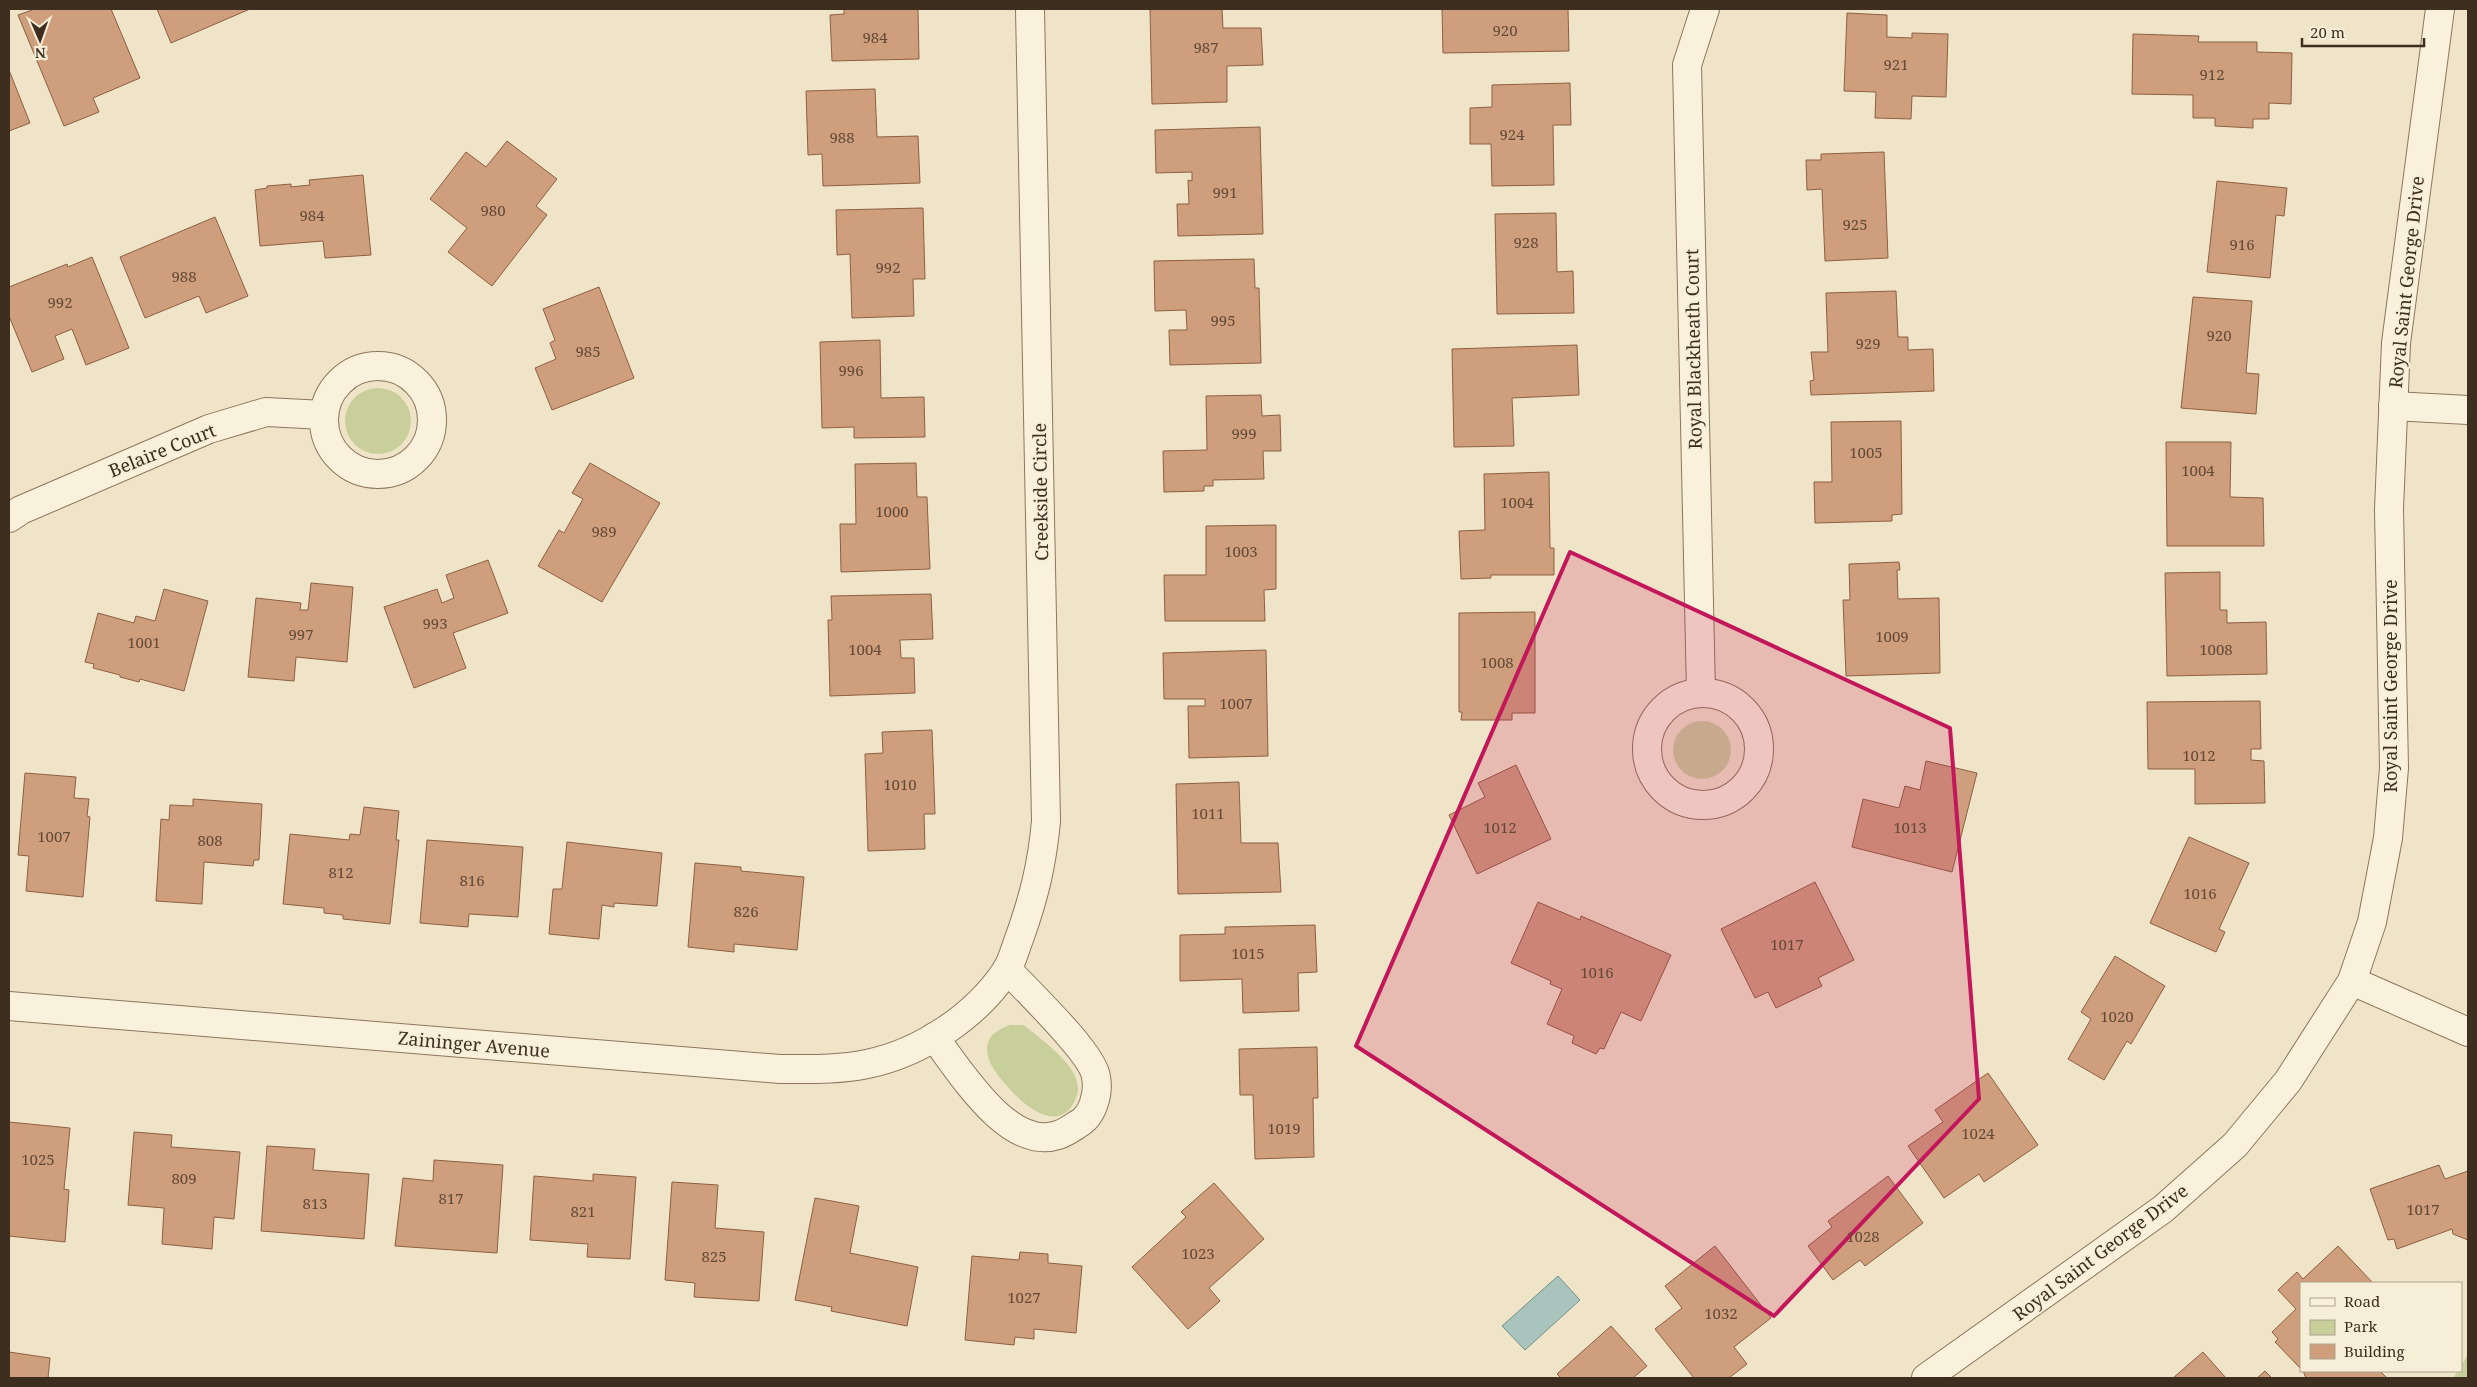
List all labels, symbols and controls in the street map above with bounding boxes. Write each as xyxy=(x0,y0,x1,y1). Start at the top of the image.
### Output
north arrow xyxy=(15,15,65,65)
scale bar xyxy=(2302,15,2424,47)
house number: 920 xyxy=(1492,20,1518,40)
text: 20 m xyxy=(2310,22,2345,42)
house number: 984 xyxy=(862,27,888,47)
house number: 987 xyxy=(1193,37,1219,57)
text: N xyxy=(35,44,46,63)
house number: 921 xyxy=(1883,54,1909,74)
house number: 912 xyxy=(2199,64,2225,84)
house number: 924 xyxy=(1499,124,1525,144)
house number: 988 xyxy=(829,127,855,147)
street label: Royal Saint George Drive xyxy=(2383,175,2429,389)
house number: 991 xyxy=(1212,182,1238,202)
house number: 980 xyxy=(480,200,506,220)
house number: 984 xyxy=(299,205,325,225)
house number: 925 xyxy=(1842,214,1868,234)
house number: 928 xyxy=(1513,232,1539,252)
house number: 916 xyxy=(2229,234,2255,254)
street label: Royal Blackheath Court xyxy=(1679,249,1707,449)
house number: 992 xyxy=(875,257,901,277)
house number: 988 xyxy=(171,266,197,286)
house number: 992 xyxy=(47,292,73,312)
house number: 995 xyxy=(1210,310,1236,330)
house number: 920 xyxy=(2206,325,2232,345)
house number: 929 xyxy=(1855,333,1881,353)
house number: 985 xyxy=(575,341,601,361)
house number: 996 xyxy=(838,360,864,380)
street label: Belaire Court xyxy=(105,418,219,482)
street label: Creekside Circle xyxy=(1027,423,1053,561)
house number: 999 xyxy=(1231,423,1257,443)
house number: 1005 xyxy=(1849,442,1883,462)
house number: 1004 xyxy=(2181,460,2215,480)
house number: 1004 xyxy=(1500,492,1534,512)
house number: 1000 xyxy=(875,501,909,521)
house number: 989 xyxy=(591,521,617,541)
house number: 1003 xyxy=(1224,541,1258,561)
street label: Royal Saint George Drive xyxy=(2378,579,2402,793)
house number: 993 xyxy=(422,613,448,633)
house number: 997 xyxy=(288,624,314,644)
house number: 1009 xyxy=(1875,626,1909,646)
house number: 1001 xyxy=(127,632,161,652)
house number: 1004 xyxy=(848,639,882,659)
house number: 1008 xyxy=(2199,639,2233,659)
house number: 1008 xyxy=(1480,652,1514,672)
house number: 1007 xyxy=(1219,693,1253,713)
house number: 1012 xyxy=(2182,745,2216,765)
house number: 1010 xyxy=(883,774,917,794)
house number: 1011 xyxy=(1191,803,1225,823)
house number: 1012 xyxy=(1483,817,1517,837)
house number: 1013 xyxy=(1893,817,1927,837)
house number: 1007 xyxy=(37,826,71,846)
house number: 808 xyxy=(197,830,223,850)
house number: 812 xyxy=(328,862,354,882)
house number: 816 xyxy=(459,870,485,890)
house number: 1016 xyxy=(2183,883,2217,903)
house number: 826 xyxy=(733,901,759,921)
house number: 1017 xyxy=(1770,934,1804,954)
house number: 1015 xyxy=(1231,943,1265,963)
house number: 1016 xyxy=(1580,962,1614,982)
house number: 1020 xyxy=(2100,1006,2134,1026)
street label: Zaininger Avenue xyxy=(397,1025,551,1063)
house number: 1019 xyxy=(1267,1118,1301,1138)
house number: 1024 xyxy=(1961,1123,1995,1143)
house number: 1025 xyxy=(21,1149,55,1169)
house number: 809 xyxy=(171,1168,197,1188)
street label: Royal Saint George Drive xyxy=(2008,1178,2192,1326)
house number: 817 xyxy=(438,1188,464,1208)
house number: 813 xyxy=(302,1193,328,1213)
house number: 1017 xyxy=(2406,1199,2440,1219)
house number: 821 xyxy=(570,1201,596,1221)
house number: 1028 xyxy=(1846,1226,1880,1246)
house number: 1023 xyxy=(1181,1243,1215,1263)
house number: 825 xyxy=(701,1246,727,1266)
legend xyxy=(2300,1282,2462,1372)
house number: 1027 xyxy=(1007,1287,1041,1307)
text: Road xyxy=(2344,1291,2380,1311)
house number: 1032 xyxy=(1704,1303,1738,1323)
text: Park xyxy=(2344,1316,2378,1336)
text: Building xyxy=(2344,1341,2405,1361)

